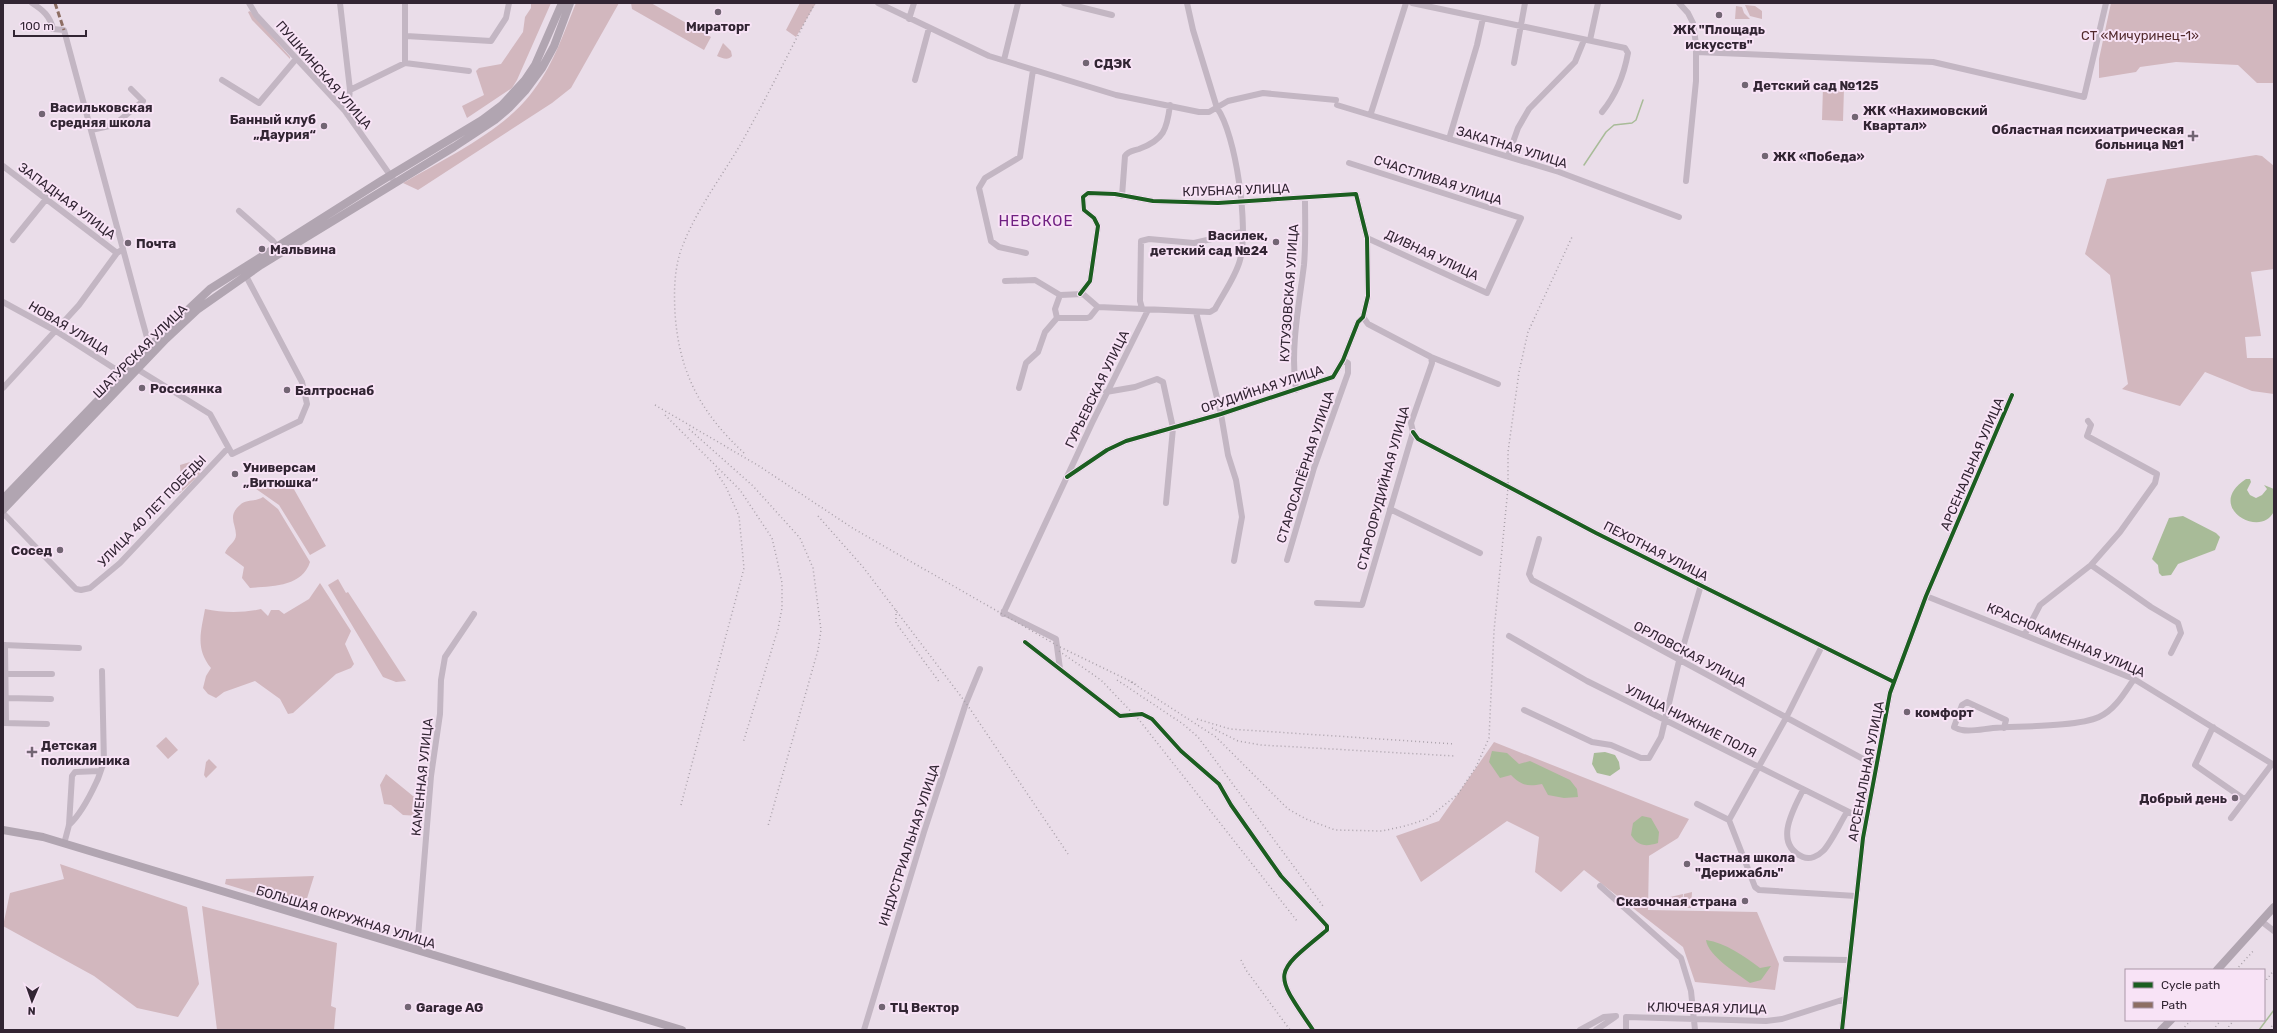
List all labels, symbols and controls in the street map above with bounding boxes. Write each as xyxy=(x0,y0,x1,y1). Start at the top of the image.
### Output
marker: Мираторг xyxy=(713,7,723,17)
marker: ЖК "Площадь искусств" xyxy=(1714,10,1724,20)
scale bar xyxy=(14,12,86,38)
street label: ПУШКИНСКАЯ УЛИЦА xyxy=(273,18,375,132)
text: 100 m xyxy=(20,19,54,33)
place label: Мираторг xyxy=(686,19,750,34)
place label: ЖК "Площадь искусств" xyxy=(1673,22,1765,52)
park label: СТ «Мичуринец-1» xyxy=(2081,28,2199,43)
place label: СДЭК xyxy=(1094,56,1131,71)
marker: СДЭК xyxy=(1081,58,1091,68)
place label: Детский сад №125 xyxy=(1753,78,1879,93)
marker: Детский сад №125 xyxy=(1740,80,1750,90)
place label: Васильковская средняя школа xyxy=(50,100,153,130)
place label: ЖК «Нахимовский Квартал» xyxy=(1863,103,1988,133)
marker: Васильковская средняя школа xyxy=(37,109,47,119)
place label: Банный клуб „Даурия“ xyxy=(230,112,316,142)
marker: ЖК «Нахимовский Квартал» xyxy=(1850,112,1860,122)
marker: Банный клуб „Даурия“ xyxy=(319,121,329,131)
place label: Областная психиатрическая больница №1 xyxy=(1992,122,2184,152)
street label: ЗАКАТНАЯ УЛИЦА xyxy=(1455,123,1570,171)
marker: Областная психиатрическая больница №1 xyxy=(2187,130,2199,142)
place label: ЖК «Победа» xyxy=(1773,149,1864,164)
marker: ЖК «Победа» xyxy=(1760,151,1770,161)
street label: СЧАСТЛИВАЯ УЛИЦА xyxy=(1372,152,1504,208)
street label: ЗАПАДНАЯ УЛИЦА xyxy=(15,159,119,243)
street label: КЛУБНАЯ УЛИЦА xyxy=(1182,181,1290,199)
district label: НЕВСКОЕ xyxy=(998,212,1074,230)
street label: КУТУЗОВСКАЯ УЛИЦА xyxy=(1277,223,1301,363)
street label: ДИВНАЯ УЛИЦА xyxy=(1383,227,1481,283)
place label: Василек, детский сад №24 xyxy=(1150,228,1268,258)
place label: Почта xyxy=(136,236,176,251)
marker: Василек, детский сад №24 xyxy=(1271,237,1281,247)
marker: Почта xyxy=(123,238,133,248)
place label: Мальвина xyxy=(270,242,336,257)
marker: Мальвина xyxy=(257,244,267,254)
street label: НОВАЯ УЛИЦА xyxy=(26,298,112,358)
street label: ШАТУРСКАЯ УЛИЦА xyxy=(90,301,190,401)
street label: ГУРЬЕВСКАЯ УЛИЦА xyxy=(1062,327,1132,450)
street label: ОРУДИЙНАЯ УЛИЦА xyxy=(1199,362,1325,416)
place label: Россиянка xyxy=(150,381,222,396)
marker: Россиянка xyxy=(137,383,147,393)
place label: Балтроснаб xyxy=(295,383,374,398)
marker: Балтроснаб xyxy=(282,385,292,395)
street label: СТАРОСАПЁРНАЯ УЛИЦА xyxy=(1272,389,1337,545)
street label: АРСЕНАЛЬНАЯ УЛИЦА xyxy=(1937,395,2007,533)
street label: СТАРООРУДИЙНАЯ УЛИЦА xyxy=(1354,404,1412,572)
street label: УЛИЦА 40 ЛЕТ ПОБЕДЫ xyxy=(95,452,209,570)
place label: Универсам „Витюшка“ xyxy=(243,460,318,490)
marker: Универсам „Витюшка“ xyxy=(230,469,240,479)
street label: ПЕХОТНАЯ УЛИЦА xyxy=(1601,518,1711,584)
place label: Сосед xyxy=(11,543,52,558)
marker: Сосед xyxy=(55,545,65,555)
street label: КРАСНОКАМЕННАЯ УЛИЦА xyxy=(1985,600,2148,680)
street label: ОРЛОВСКАЯ УЛИЦА xyxy=(1631,618,1749,690)
street label: УЛИЦА НИЖНИЕ ПОЛЯ xyxy=(1623,681,1759,761)
street label: АРСЕНАЛЬНАЯ УЛИЦА xyxy=(1845,699,1887,842)
place label: комфорт xyxy=(1915,705,1974,720)
marker: комфорт xyxy=(1902,707,1912,717)
street label: КАМЕННАЯ УЛИЦА xyxy=(408,717,436,837)
place label: Детская поликлиника xyxy=(41,738,130,768)
marker: Детская поликлиника xyxy=(26,746,38,758)
street label: ИНДУСТРИАЛЬНАЯ УЛИЦА xyxy=(876,762,942,928)
place label: Добрый день xyxy=(2139,791,2227,806)
marker: Добрый день xyxy=(2230,793,2240,803)
place label: Частная школа "Дерижабль" xyxy=(1695,850,1795,880)
marker: Частная школа "Дерижабль" xyxy=(1682,859,1692,869)
street label: БОЛЬШАЯ ОКРУЖНАЯ УЛИЦА xyxy=(254,882,438,952)
place label: Сказочная страна xyxy=(1616,894,1737,909)
marker: Сказочная страна xyxy=(1740,896,1750,906)
legend xyxy=(2125,969,2265,1021)
text: Cycle path xyxy=(2161,978,2220,992)
north arrow xyxy=(12,981,52,1021)
text: Path xyxy=(2161,998,2187,1012)
street label: КЛЮЧЕВАЯ УЛИЦА xyxy=(1647,999,1767,1017)
place label: Garage AG xyxy=(416,1000,483,1015)
place label: ТЦ Вектор xyxy=(890,1000,959,1015)
marker: Garage AG xyxy=(403,1002,413,1012)
marker: ТЦ Вектор xyxy=(877,1002,887,1012)
text: N xyxy=(27,1004,36,1017)

